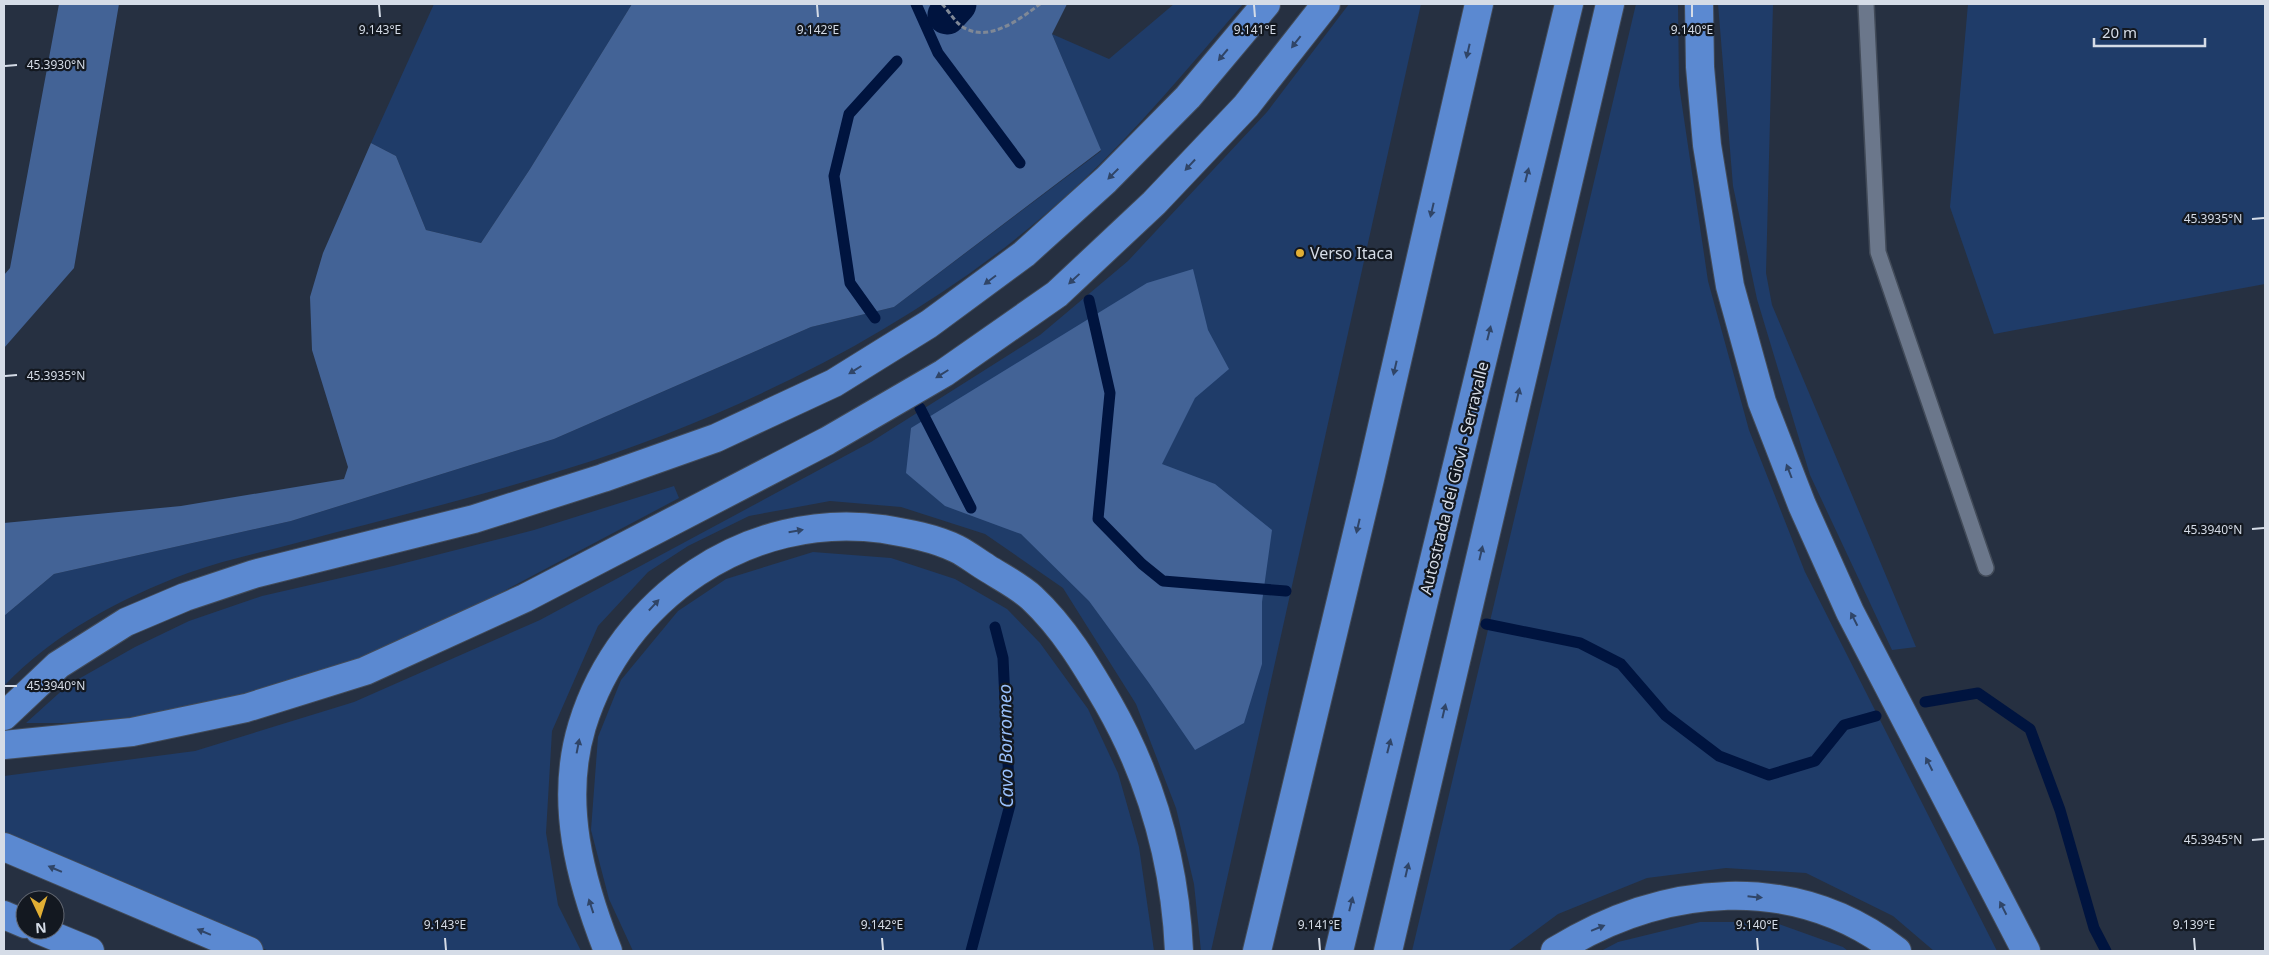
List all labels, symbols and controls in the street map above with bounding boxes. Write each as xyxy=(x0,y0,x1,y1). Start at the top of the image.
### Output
scale bar xyxy=(2094,15,2205,47)
text: 9.143°E xyxy=(359,21,401,38)
text: 9.142°E xyxy=(797,21,839,38)
text: 9.141°E xyxy=(1234,21,1276,38)
text: 9.140°E xyxy=(1671,21,1713,38)
text: 20 m xyxy=(2102,22,2137,42)
one-way arrow xyxy=(1290,35,1301,48)
one-way arrow xyxy=(1464,44,1472,59)
one-way arrow xyxy=(1218,48,1229,61)
text: 45.3930°N xyxy=(27,56,85,73)
one-way arrow xyxy=(1184,159,1196,171)
one-way arrow xyxy=(1107,167,1119,179)
one-way arrow xyxy=(1523,167,1531,182)
one-way arrow xyxy=(1428,202,1436,217)
text: 45.3935°N xyxy=(2184,210,2242,227)
place label: Verso Itaca xyxy=(1310,242,1393,264)
marker: Verso Itaca xyxy=(1294,247,1306,259)
one-way arrow xyxy=(1068,273,1080,285)
one-way arrow xyxy=(984,274,997,285)
one-way arrow xyxy=(1485,325,1493,340)
street label: Autostrada dei Giovi - Serravalle xyxy=(1414,359,1494,597)
one-way arrow xyxy=(1391,360,1399,375)
one-way arrow xyxy=(848,365,862,375)
text: 45.3935°N xyxy=(27,367,85,384)
one-way arrow xyxy=(936,369,949,378)
one-way arrow xyxy=(1514,387,1522,403)
one-way arrow xyxy=(1784,463,1792,478)
one-way arrow xyxy=(1354,519,1362,534)
text: 45.3940°N xyxy=(2184,521,2242,538)
one-way arrow xyxy=(788,527,804,535)
one-way arrow xyxy=(1477,546,1485,561)
one-way arrow xyxy=(648,600,660,612)
one-way arrow xyxy=(1850,612,1858,627)
text: 45.3940°N xyxy=(27,677,85,694)
water label: Cavo Borromeo xyxy=(992,684,1018,808)
one-way arrow xyxy=(1440,704,1448,719)
one-way arrow xyxy=(574,738,582,753)
one-way arrow xyxy=(1385,738,1393,753)
one-way arrow xyxy=(1925,756,1933,771)
text: 45.3945°N xyxy=(2184,831,2242,848)
one-way arrow xyxy=(1403,862,1411,877)
one-way arrow xyxy=(48,864,62,872)
north arrow xyxy=(15,890,65,940)
one-way arrow xyxy=(1748,893,1764,901)
one-way arrow xyxy=(1347,896,1355,911)
one-way arrow xyxy=(586,898,594,913)
one-way arrow xyxy=(1999,901,2007,915)
text: 9.143°E xyxy=(424,916,466,933)
text: 9.142°E xyxy=(861,916,903,933)
text: 9.141°E xyxy=(1298,916,1340,933)
text: 9.140°E xyxy=(1736,916,1778,933)
text: 9.139°E xyxy=(2173,916,2215,933)
text: N xyxy=(35,919,47,938)
one-way arrow xyxy=(1591,924,1606,932)
one-way arrow xyxy=(197,928,211,936)

